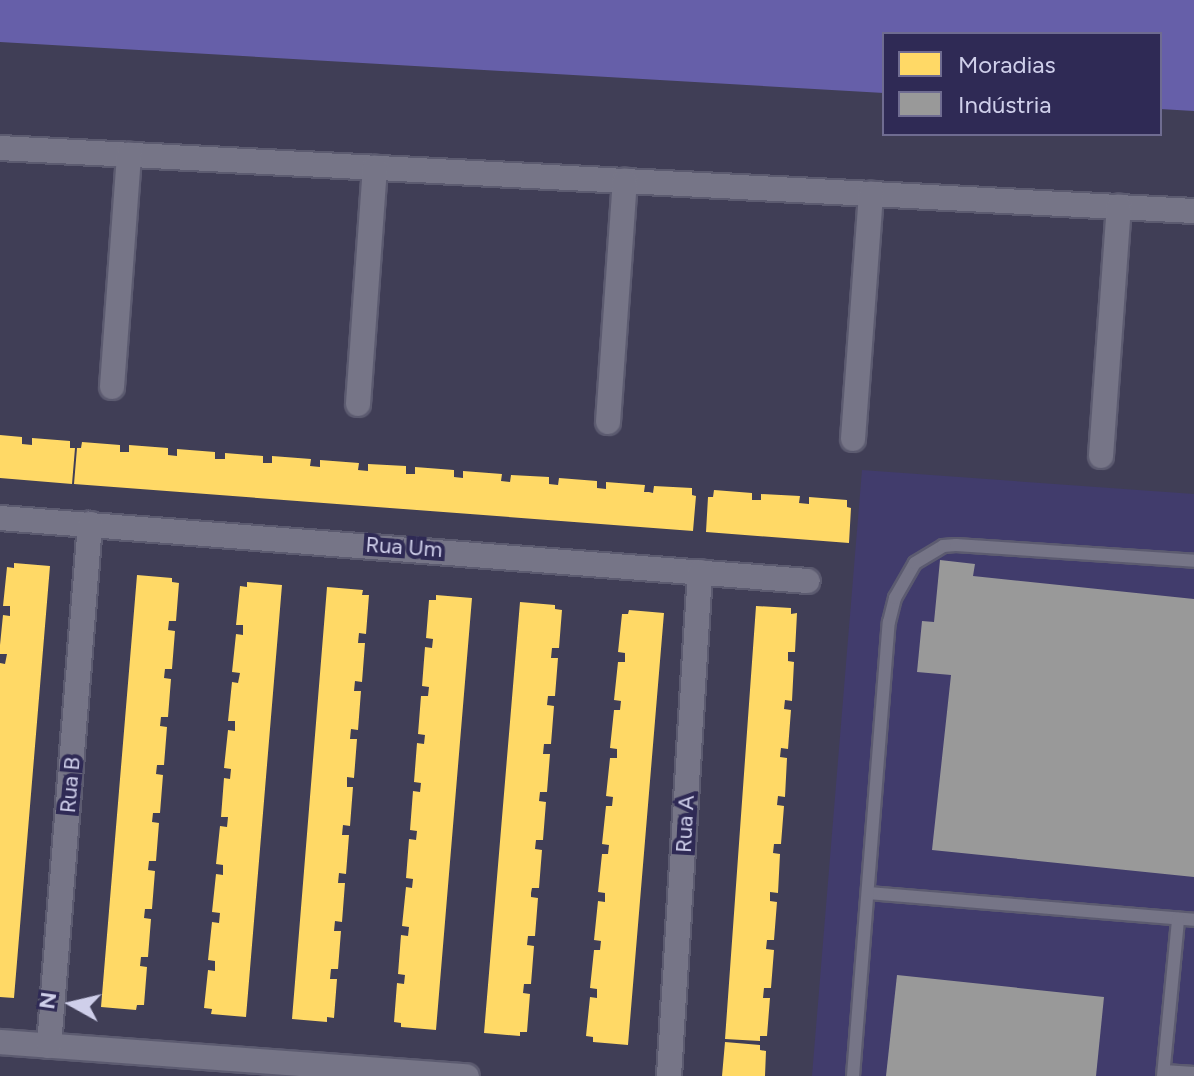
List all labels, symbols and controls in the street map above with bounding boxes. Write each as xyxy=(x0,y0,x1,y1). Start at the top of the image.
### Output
legend xyxy=(882,32,1162,136)
text: Moradias xyxy=(958,50,1056,79)
text: Indústria xyxy=(958,90,1052,119)
street label: Rua Um xyxy=(365,531,443,563)
street label: Rua B xyxy=(54,756,86,814)
street label: Rua A xyxy=(670,795,700,853)
north arrow xyxy=(32,964,112,1044)
text: N xyxy=(33,990,62,1011)

